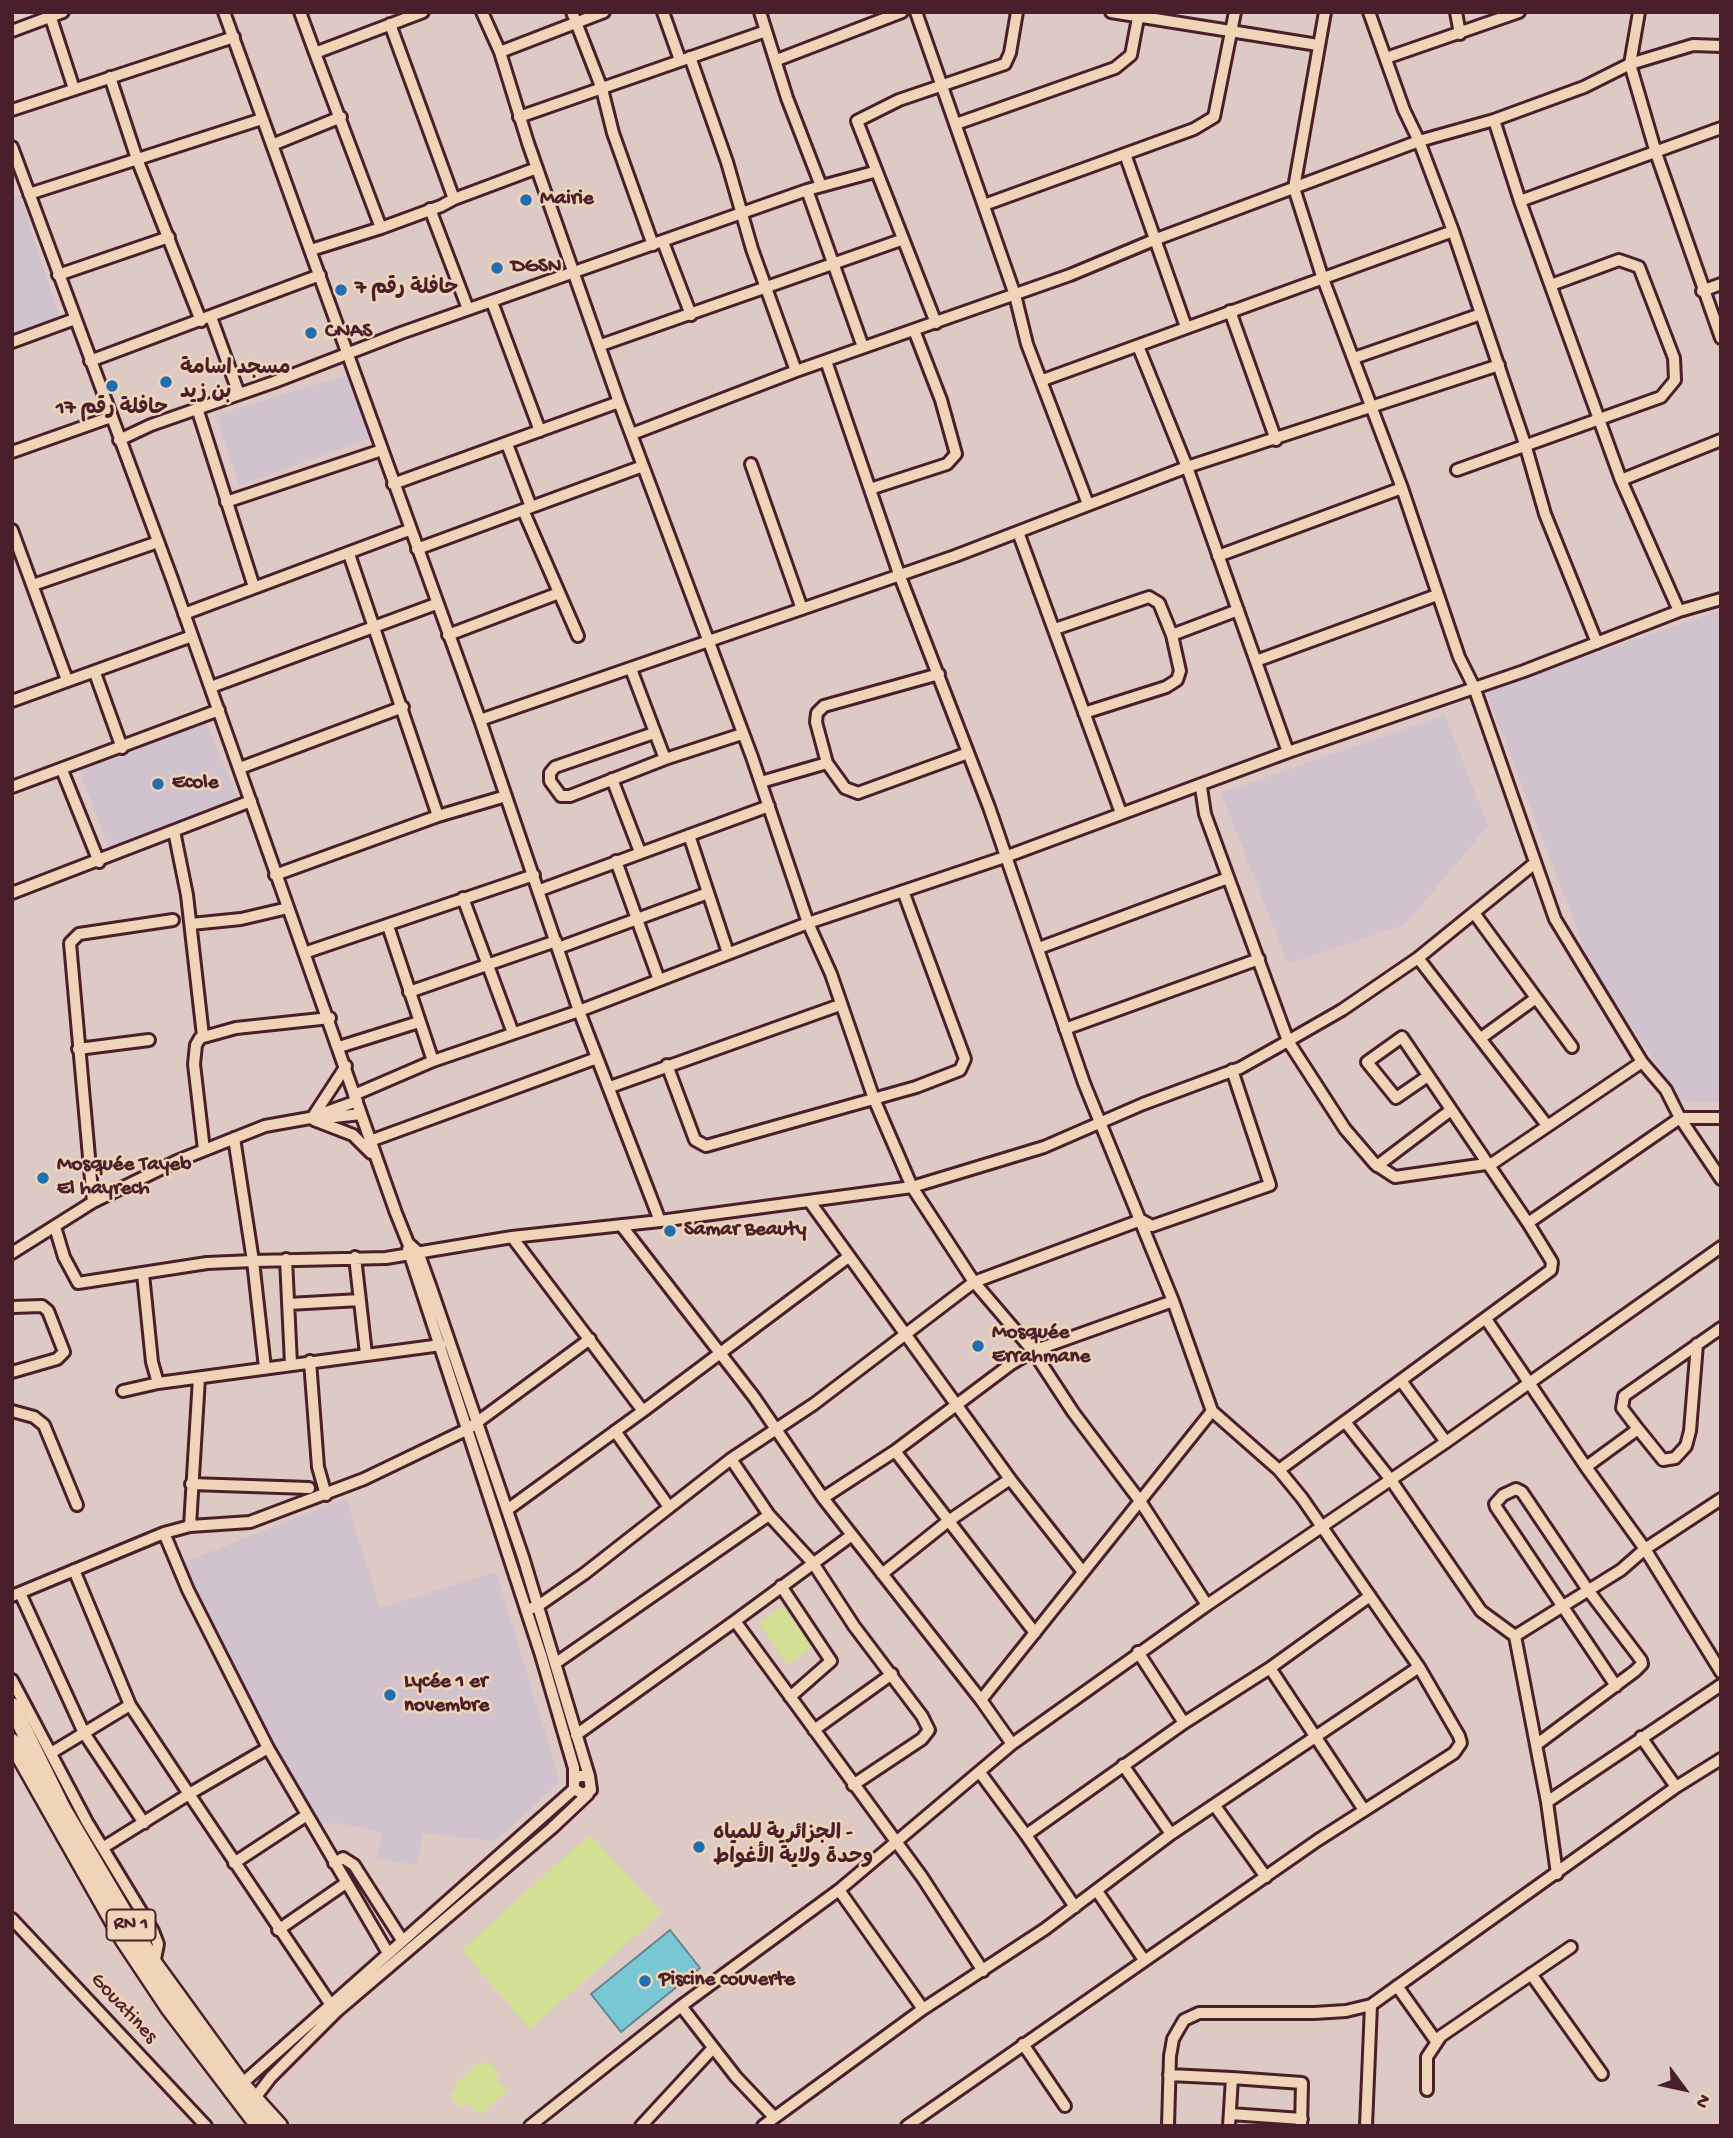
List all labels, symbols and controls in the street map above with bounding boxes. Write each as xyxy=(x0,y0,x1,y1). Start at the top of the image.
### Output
place label: Mairie xyxy=(540,187,594,213)
marker: Mairie xyxy=(518,192,534,208)
place label: DGSN xyxy=(511,255,561,281)
marker: DGSN xyxy=(489,260,505,276)
place label: حافلة رقم 7 xyxy=(355,277,458,303)
marker: حافلة رقم 7 xyxy=(333,282,349,298)
place label: CNAS xyxy=(325,320,372,346)
marker: CNAS xyxy=(303,325,319,341)
place label: مسجد اسامة بن زيد xyxy=(180,357,291,407)
marker: مسجد اسامة بن زيد xyxy=(158,374,174,390)
marker: حافلة رقم 17 xyxy=(104,378,120,394)
place label: حافلة رقم 17 xyxy=(56,397,168,423)
place label: Ecole xyxy=(172,771,219,797)
marker: Ecole xyxy=(150,776,166,792)
place label: Mosquée Tayeb El hayrech xyxy=(57,1153,191,1203)
marker: Mosquée Tayeb El hayrech xyxy=(35,1170,51,1186)
place label: Samar Beauty xyxy=(684,1218,806,1244)
marker: Samar Beauty xyxy=(662,1223,678,1239)
place label: Mosquée Errahmane xyxy=(992,1321,1090,1371)
marker: Mosquée Errahmane xyxy=(970,1338,986,1354)
place label: Lycée 1 er novembre xyxy=(404,1670,489,1720)
marker: Lycée 1 er novembre xyxy=(382,1687,398,1703)
place label: الجزائرية للمياه - وحدة ولاية الأغواط xyxy=(713,1822,873,1872)
marker: الجزائرية للمياه - وحدة ولاية الأغواط xyxy=(691,1839,707,1855)
road number: RN 1 xyxy=(106,1910,156,1940)
street label: Gouatines xyxy=(84,1968,162,2050)
place label: Piscine couverte xyxy=(659,1968,795,1994)
marker: Piscine couverte xyxy=(637,1973,653,1989)
north arrow xyxy=(1649,2054,1719,2124)
text: N xyxy=(1689,2089,1715,2112)

